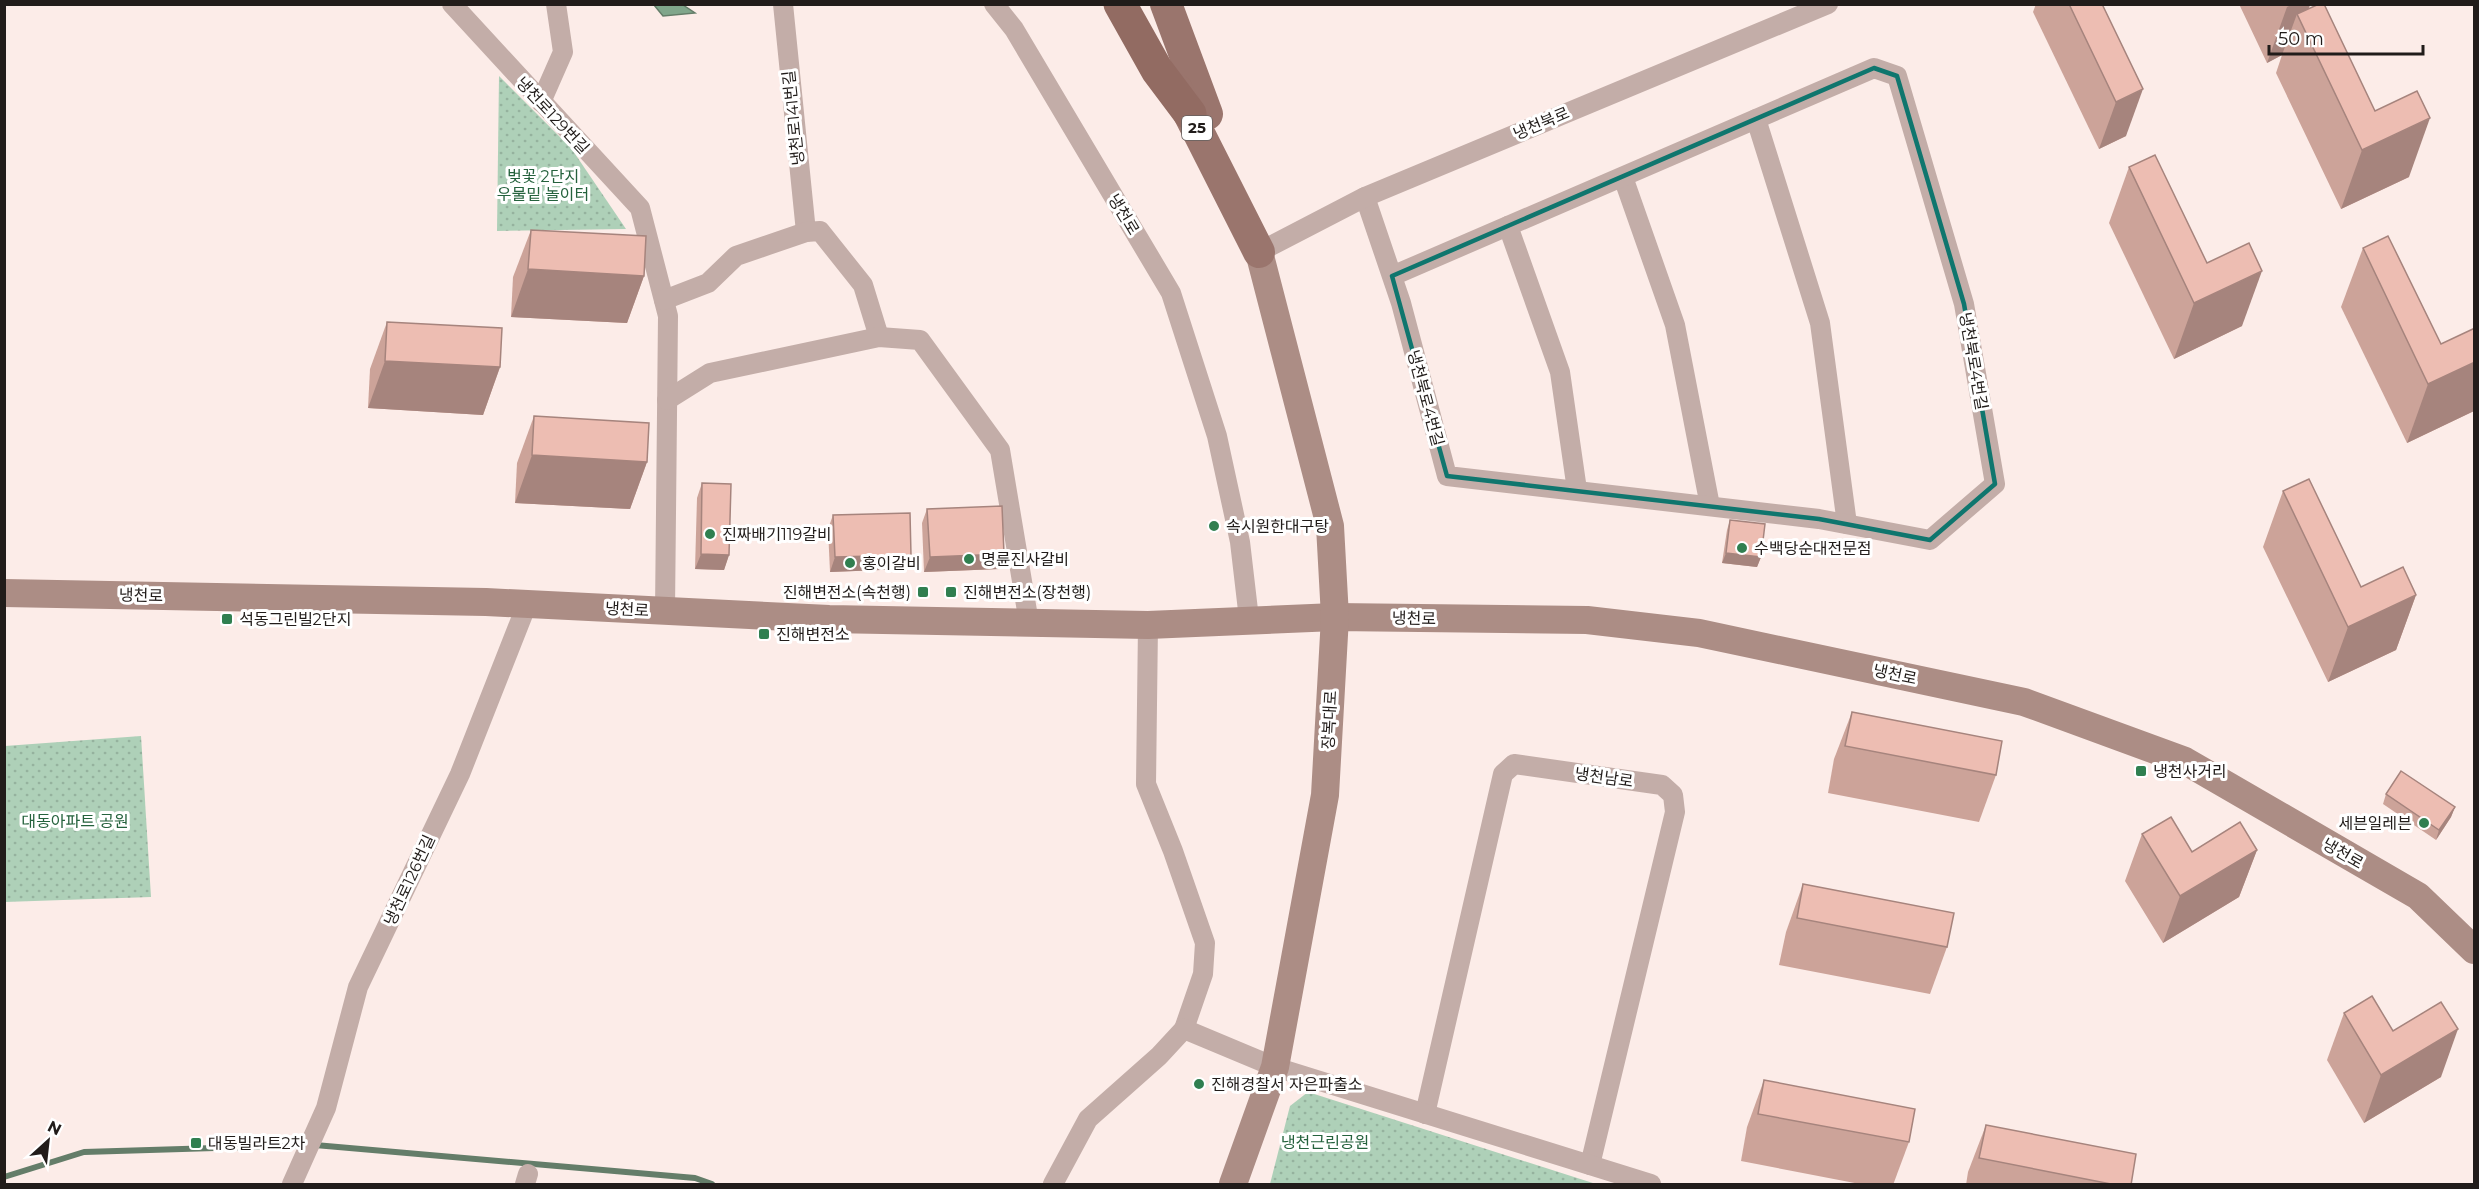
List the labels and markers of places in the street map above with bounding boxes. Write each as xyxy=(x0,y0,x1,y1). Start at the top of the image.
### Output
place label: 속시원한대구탕 xyxy=(1226,517,1329,536)
marker: 속시원한대구탕 xyxy=(1207,519,1221,533)
place label: 진짜배기119갈비 xyxy=(722,525,832,544)
marker: 진짜배기119갈비 xyxy=(703,527,717,541)
place label: 수백당순대전문점 xyxy=(1754,539,1872,558)
marker: 수백당순대전문점 xyxy=(1735,541,1749,555)
place label: 명륜진사갈비 xyxy=(981,550,1069,569)
marker: 명륜진사갈비 xyxy=(962,552,976,566)
place label: 홍이갈비 xyxy=(862,554,921,573)
marker: 홍이갈비 xyxy=(843,556,857,570)
place label: 진해변전소(속천행) xyxy=(783,583,911,602)
place label: 진해변전소(장천행) xyxy=(963,583,1091,602)
marker: 진해변전소(속천행) xyxy=(916,585,930,599)
marker: 진해변전소(장천행) xyxy=(944,585,958,599)
place label: 석동그린빌2단지 xyxy=(239,610,351,629)
marker: 석동그린빌2단지 xyxy=(220,612,234,626)
place label: 진해변전소 xyxy=(776,625,850,644)
marker: 진해변전소 xyxy=(757,627,771,641)
place label: 냉천사거리 xyxy=(2153,762,2227,781)
marker: 냉천사거리 xyxy=(2134,764,2148,778)
place label: 세븐일레븐 xyxy=(2338,814,2412,833)
marker: 세븐일레븐 xyxy=(2417,816,2431,830)
place label: 진해경찰서 자은파출소 xyxy=(1211,1075,1362,1094)
marker: 진해경찰서 자은파출소 xyxy=(1192,1077,1206,1091)
place label: 대동빌라트2차 xyxy=(208,1134,306,1153)
marker: 대동빌라트2차 xyxy=(189,1136,203,1150)

